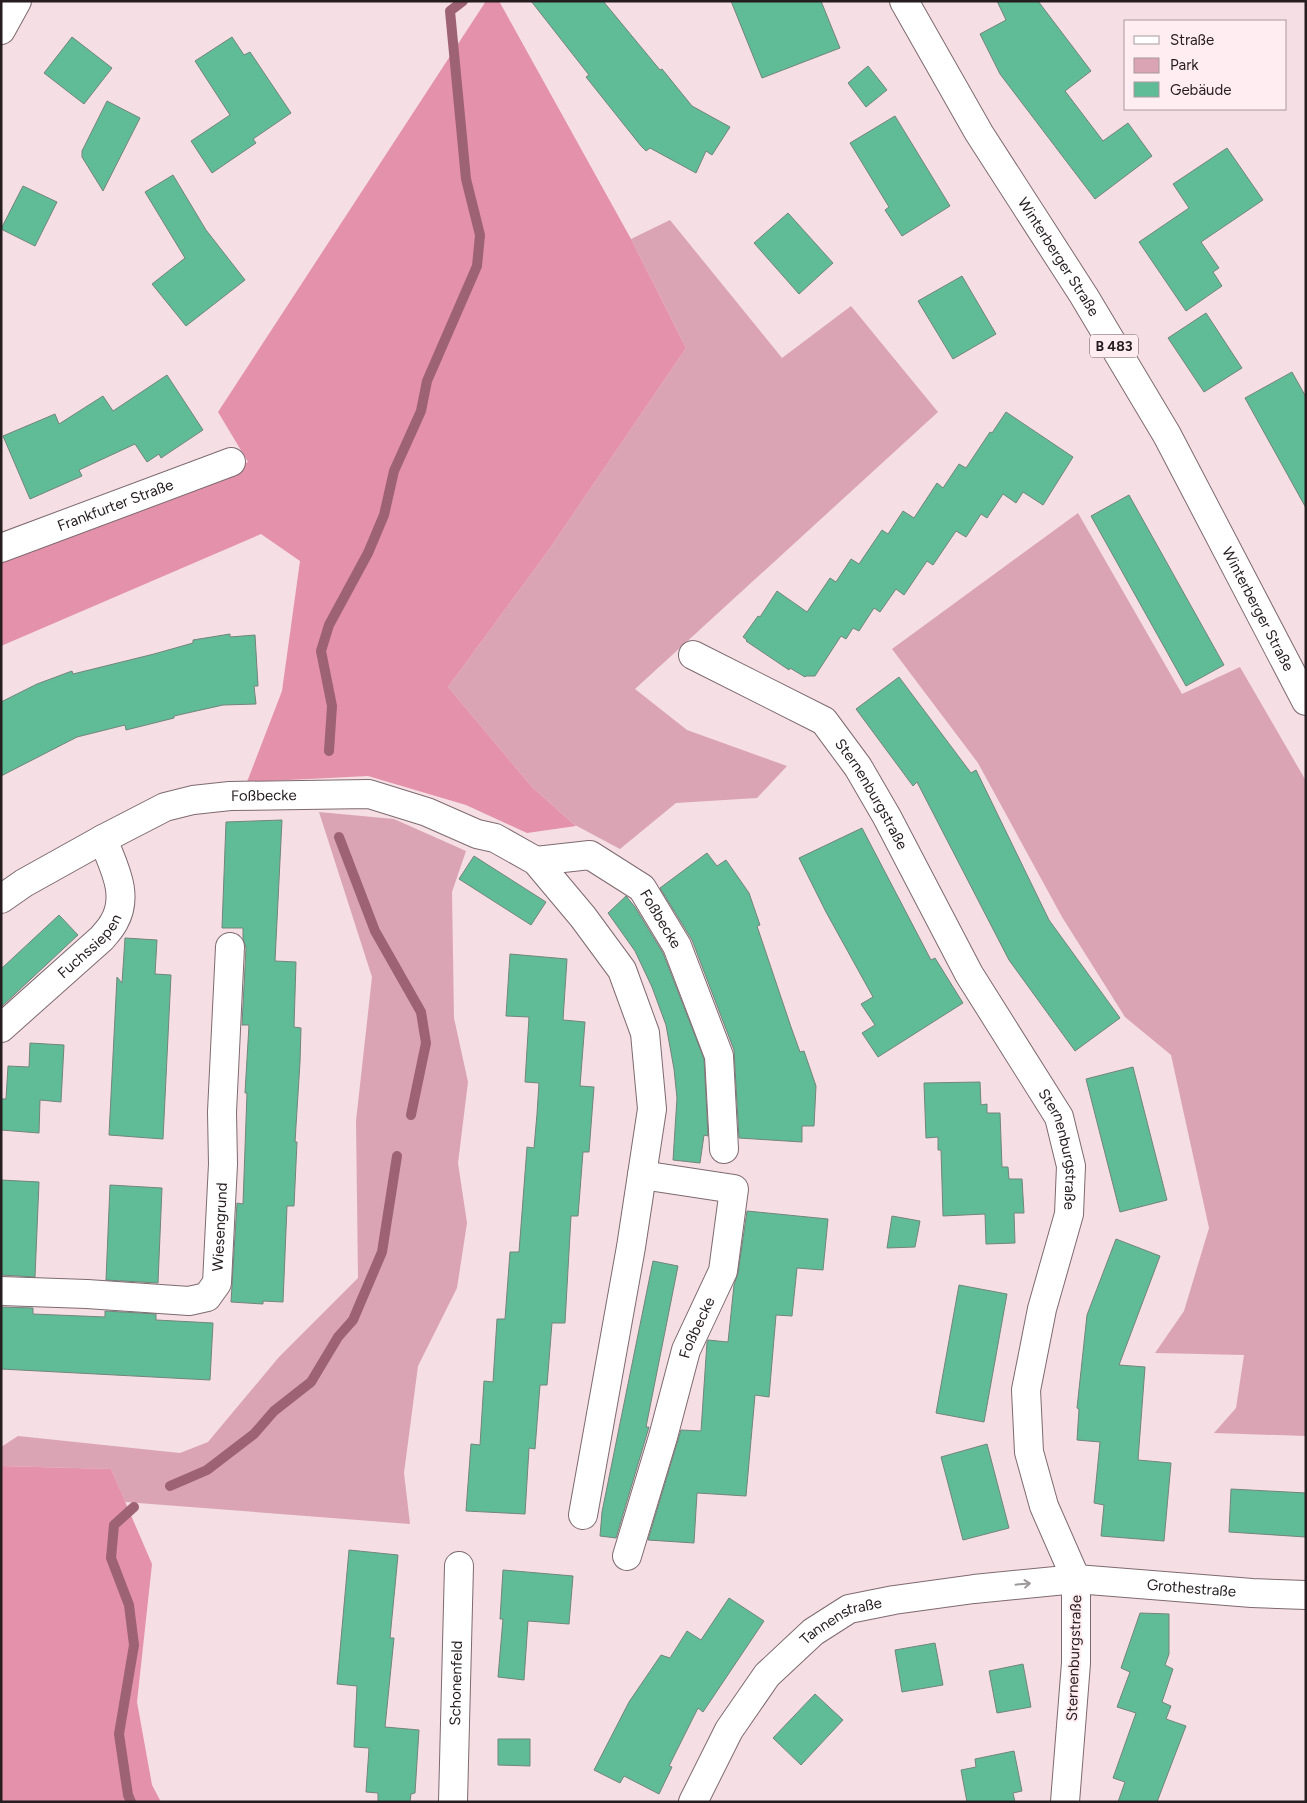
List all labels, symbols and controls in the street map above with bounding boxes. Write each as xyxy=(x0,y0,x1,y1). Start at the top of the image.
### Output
legend xyxy=(1124,20,1287,110)
text: Straße xyxy=(1170,31,1214,49)
text: Park xyxy=(1170,56,1199,74)
text: Gebäude xyxy=(1170,81,1231,99)
street label: Winterberger Straße xyxy=(1014,194,1103,319)
road number: B 483 xyxy=(1090,334,1138,358)
street label: Frankfurter Straße xyxy=(55,475,176,535)
street label: Winterberger Straße xyxy=(1218,544,1298,674)
street label: Sternenburgstraße xyxy=(831,735,911,853)
street label: Foßbecke xyxy=(231,786,297,805)
street label: Foßbecke xyxy=(636,886,685,952)
street label: Fuchssiepen xyxy=(54,911,126,982)
street label: Sternenburgstraße xyxy=(1034,1085,1080,1210)
street label: Wiesengrund xyxy=(209,1182,231,1272)
street label: Foßbecke xyxy=(675,1294,719,1360)
street label: Grothestraße xyxy=(1146,1576,1237,1601)
one-way arrow xyxy=(1015,1579,1031,1589)
street label: Tannenstraße xyxy=(796,1594,883,1648)
street label: Sternenburgstraße xyxy=(1063,1595,1085,1721)
street label: Schonenfeld xyxy=(446,1640,466,1726)

